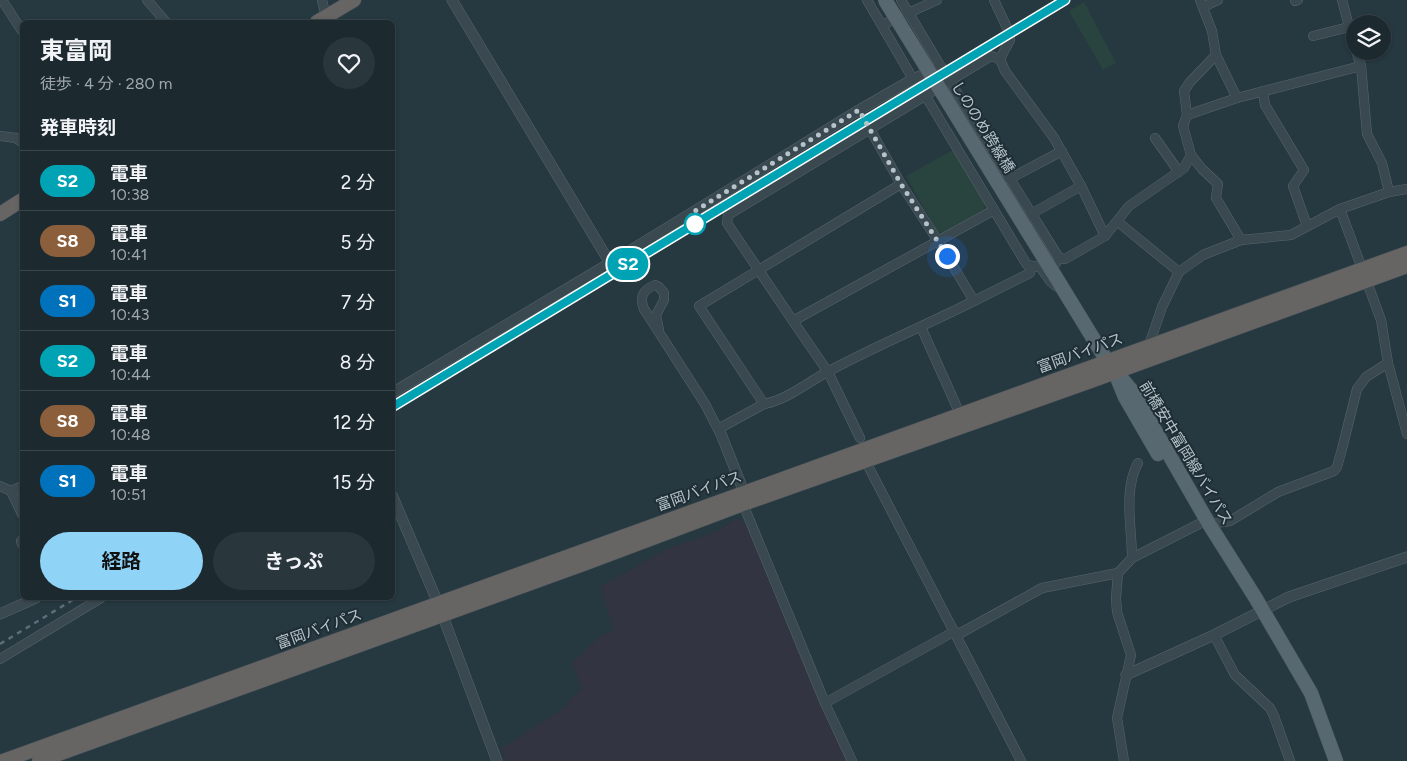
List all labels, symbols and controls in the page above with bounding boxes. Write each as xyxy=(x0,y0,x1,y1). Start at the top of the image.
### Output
map controls xyxy=(1346,15,1391,60)
button: layers xyxy=(1346,15,1391,60)
text: 東富岡 xyxy=(40,36,112,65)
button: heart xyxy=(323,37,375,89)
text: 徒歩 · 4 分 · 280 m xyxy=(40,74,172,93)
street label: しののめ跨線橋 xyxy=(948,78,1018,176)
text: 発車時刻 xyxy=(40,116,116,139)
text: 電車 xyxy=(110,162,148,185)
text: S2 xyxy=(57,170,78,192)
text: 2 分 xyxy=(341,171,375,194)
text: 10:38 xyxy=(110,185,149,204)
unlabelled marker xyxy=(684,213,706,235)
text: 電車 xyxy=(110,222,148,245)
text: S8 xyxy=(57,230,78,252)
text: 5 分 xyxy=(340,231,375,254)
your location xyxy=(935,244,960,269)
text: 10:41 xyxy=(110,245,147,264)
line badge: S2 xyxy=(606,248,650,280)
text: S2 xyxy=(617,253,639,275)
text: 電車 xyxy=(110,282,148,305)
text: S1 xyxy=(58,290,77,312)
text: 7 分 xyxy=(341,291,375,314)
text: 10:43 xyxy=(110,305,150,324)
street label: 富岡バイパス xyxy=(1035,329,1125,377)
text: 電車 xyxy=(110,342,148,365)
text: S2 xyxy=(57,350,78,372)
text: 8 分 xyxy=(340,351,375,374)
text: 10:44 xyxy=(110,365,151,384)
street label: 前橋安中富岡線バイパス xyxy=(1136,378,1236,528)
text: 電車 xyxy=(110,402,148,425)
text: S8 xyxy=(57,410,78,432)
text: 12 分 xyxy=(333,411,375,434)
text: 10:48 xyxy=(110,425,151,444)
text: 電車 xyxy=(110,462,148,485)
street label: 富岡バイパス xyxy=(654,467,744,515)
text: S1 xyxy=(58,470,77,492)
text: 15 分 xyxy=(333,471,375,494)
text: 10:51 xyxy=(110,485,147,504)
button: 経路 xyxy=(40,532,203,590)
button: きっぷ xyxy=(213,532,375,590)
street label: 富岡バイパス xyxy=(274,605,364,653)

